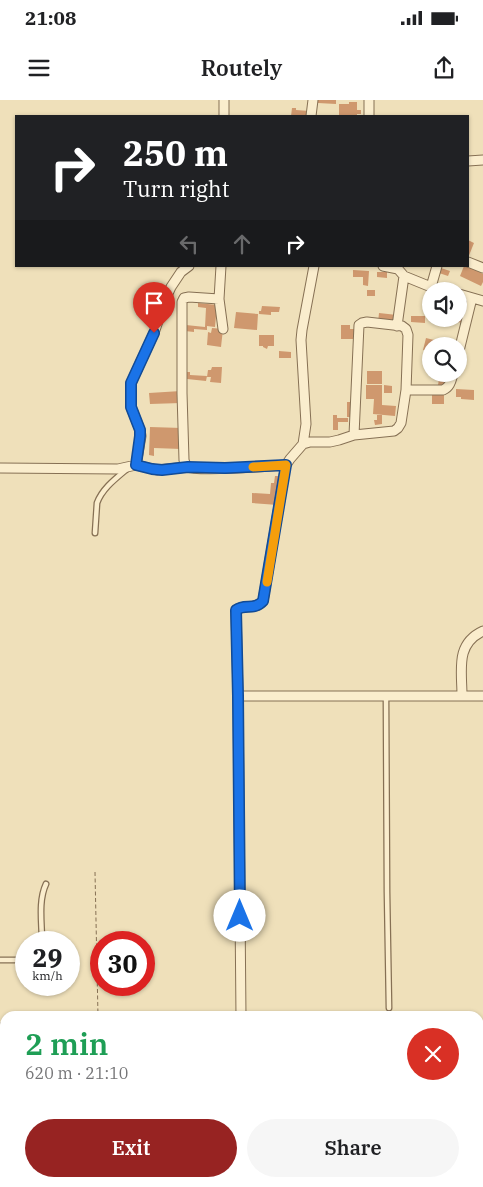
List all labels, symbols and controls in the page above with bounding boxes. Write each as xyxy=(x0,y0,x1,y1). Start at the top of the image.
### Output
text: 21:08 xyxy=(25,6,76,30)
text: Routely xyxy=(201,53,282,82)
icon: menu xyxy=(25,54,53,82)
icon: share xyxy=(430,54,458,82)
text: 250 m xyxy=(123,130,228,176)
icon: right xyxy=(40,135,105,200)
text: Turn right xyxy=(123,174,230,203)
icon: left xyxy=(175,230,203,258)
icon: ahead xyxy=(228,230,256,258)
icon: right xyxy=(281,230,309,258)
pin xyxy=(133,282,175,333)
map controls xyxy=(422,282,467,382)
button: sound xyxy=(422,282,467,327)
icon: arrive xyxy=(140,289,168,317)
button: search xyxy=(422,337,467,382)
position arrow xyxy=(213,889,265,941)
speed limit sign: 30 xyxy=(90,931,155,996)
text: 29 xyxy=(32,941,63,974)
text: km/h xyxy=(32,968,63,983)
text: 2 min xyxy=(25,1024,108,1063)
button: close xyxy=(407,1028,459,1080)
text: 620 m · 21:10 xyxy=(25,1063,128,1083)
button: Exit xyxy=(25,1119,237,1177)
button: Share xyxy=(247,1119,459,1177)

